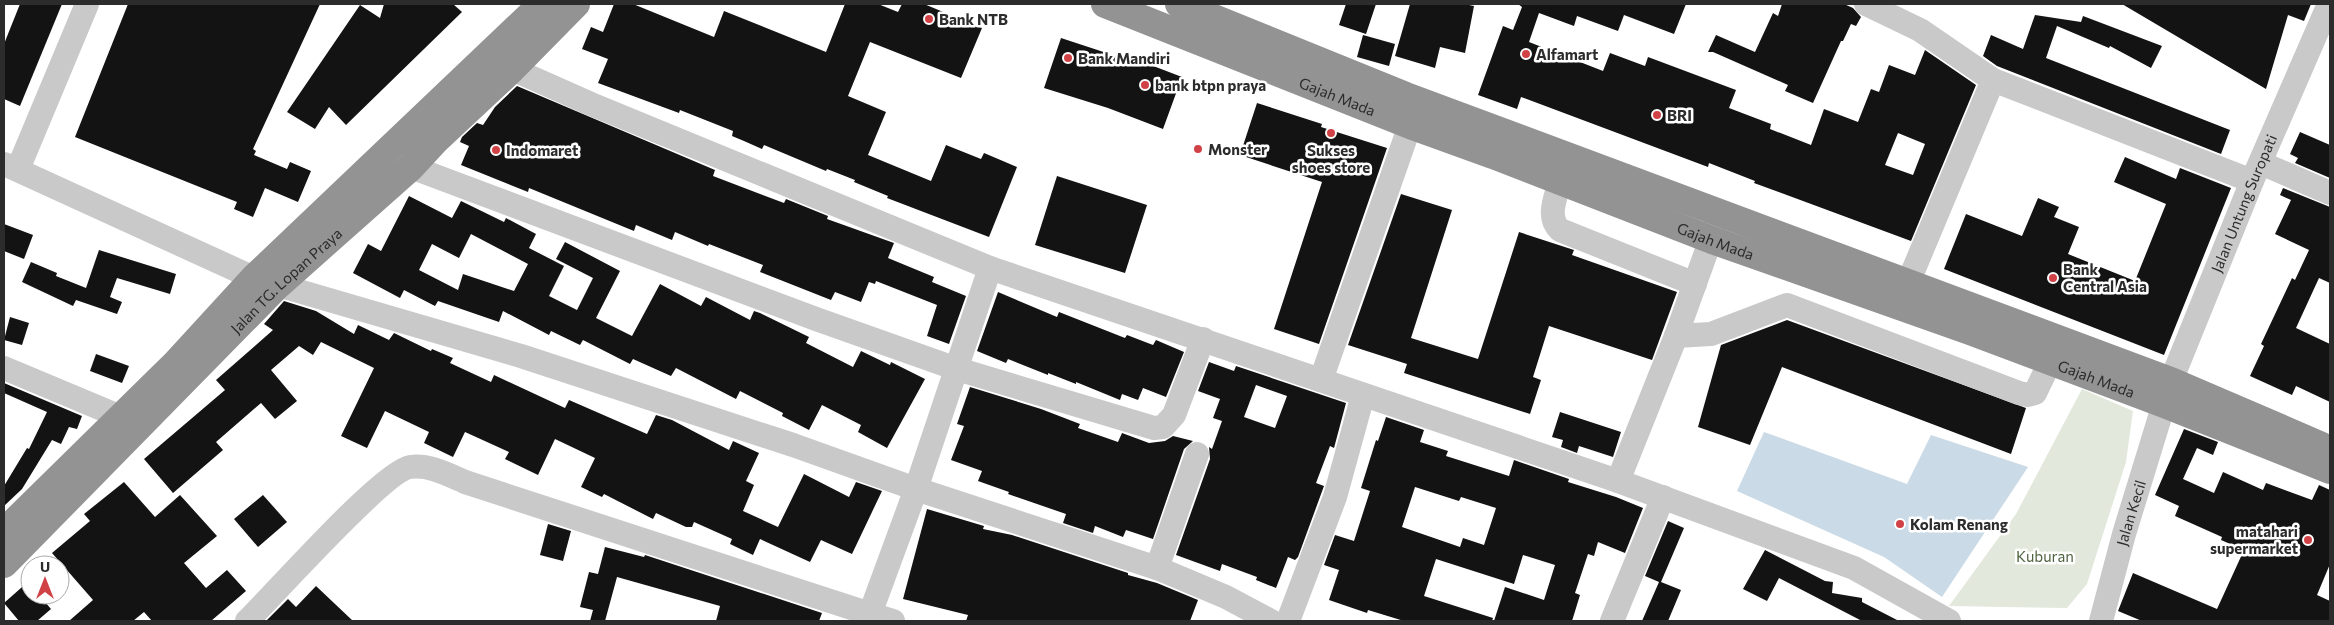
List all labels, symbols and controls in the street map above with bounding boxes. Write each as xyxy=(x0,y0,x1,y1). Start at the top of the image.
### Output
place label: Bank NTB xyxy=(939,10,1008,28)
marker: Bank NTB xyxy=(923,13,935,25)
place label: Alfamart xyxy=(1536,45,1598,63)
marker: Alfamart xyxy=(1520,48,1532,60)
place label: Bank Mandiri xyxy=(1078,49,1170,67)
marker: Bank Mandiri xyxy=(1062,52,1074,64)
street label: Gajah Mada xyxy=(1297,73,1378,119)
place label: bank btpn praya xyxy=(1155,76,1266,94)
marker: bank btpn praya xyxy=(1139,79,1151,91)
place label: BRI xyxy=(1667,106,1692,124)
marker: BRI xyxy=(1651,109,1663,121)
marker: Sukses shoes store xyxy=(1325,127,1337,139)
street label: Jalan Untung Suropati xyxy=(2207,131,2280,275)
place label: Monster xyxy=(1208,140,1267,158)
place label: Indomaret xyxy=(506,141,578,159)
place label: Sukses shoes store xyxy=(1292,141,1370,176)
marker: Monster xyxy=(1192,143,1204,155)
marker: Indomaret xyxy=(490,144,502,156)
street label: Gajah Mada xyxy=(1675,218,1757,263)
street label: Jalan TG. Lopan Praya xyxy=(227,224,345,337)
place label: Bank Central Asia xyxy=(2063,260,2147,295)
marker: Bank Central Asia xyxy=(2047,272,2059,284)
street label: Gajah Mada xyxy=(2056,356,2137,401)
street label: Jalan Kecil xyxy=(2112,478,2149,548)
place label: Kolam Renang xyxy=(1910,515,2008,533)
marker: Kolam Renang xyxy=(1894,518,1906,530)
place label: matahari supermarket xyxy=(2210,522,2298,557)
marker: matahari supermarket xyxy=(2302,534,2314,546)
park label: Kuburan xyxy=(2016,547,2074,565)
north arrow xyxy=(20,555,70,605)
text: U xyxy=(40,558,50,575)

